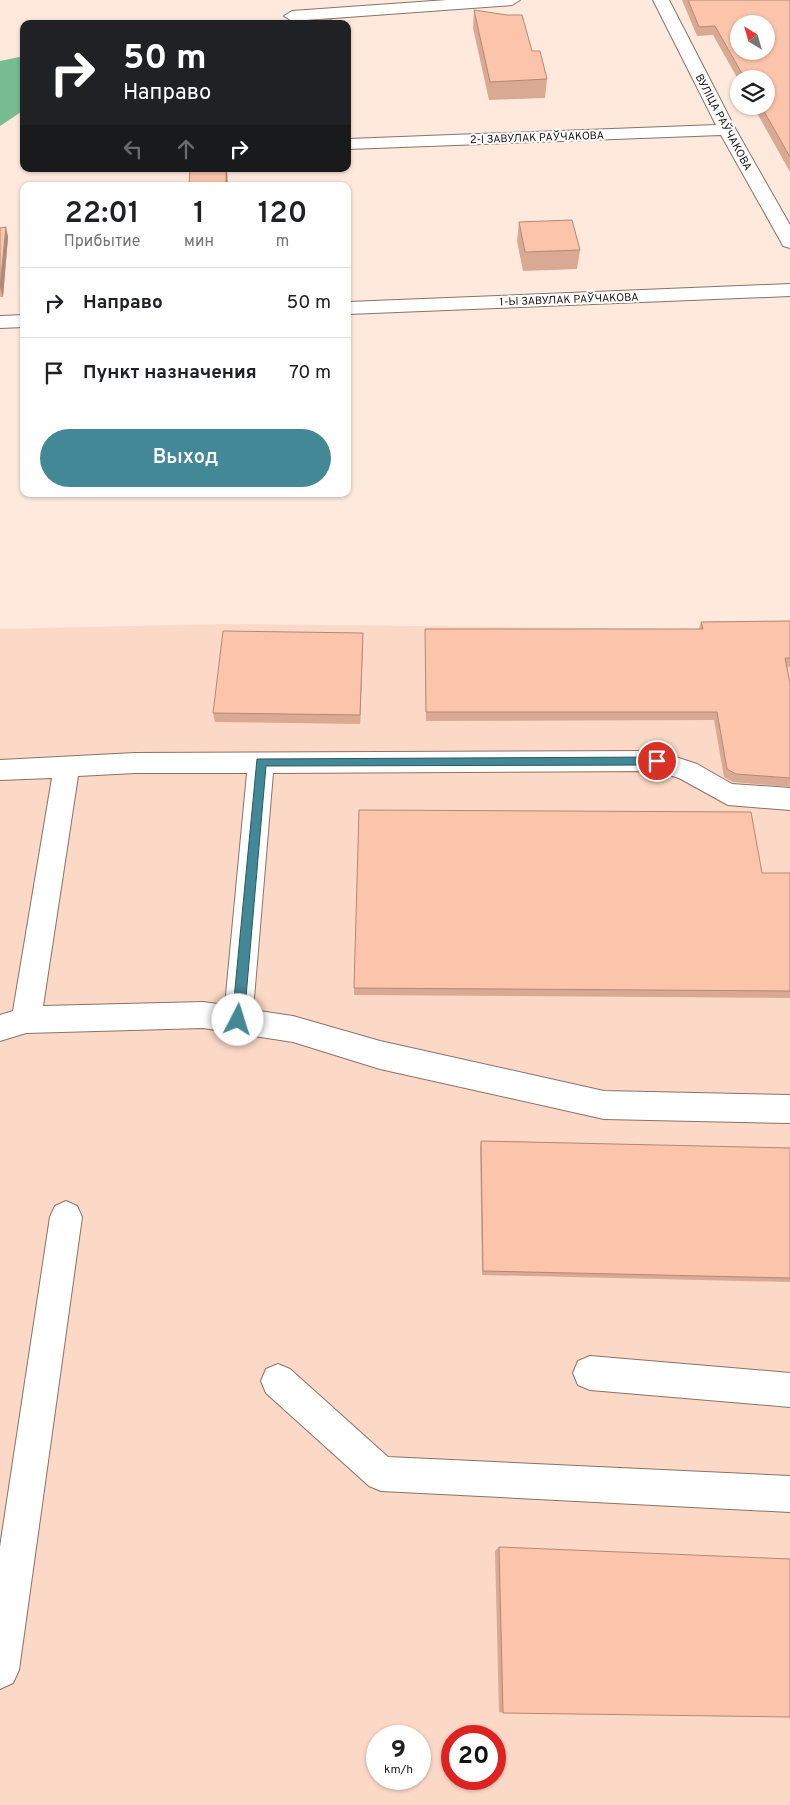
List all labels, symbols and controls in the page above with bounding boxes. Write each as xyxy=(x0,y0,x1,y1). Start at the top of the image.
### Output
north arrow xyxy=(730,15,775,60)
map controls xyxy=(730,15,775,115)
text: 50 m xyxy=(123,37,207,81)
icon: right xyxy=(40,40,105,105)
button: layers xyxy=(730,70,775,115)
street label: ВУЛІЦА РАЎЧАКОВА xyxy=(692,71,755,173)
text: Направо xyxy=(123,80,211,107)
street label: 2-І ЗАВУЛАК РАЎЧАКОВА xyxy=(470,128,604,147)
icon: left xyxy=(119,135,147,163)
icon: ahead xyxy=(172,135,200,163)
icon: right xyxy=(225,135,253,163)
text: 22:01 xyxy=(64,196,140,233)
text: 1 xyxy=(193,196,205,233)
text: 120 xyxy=(258,196,307,233)
text: Прибытие xyxy=(64,232,140,252)
text: мин xyxy=(184,232,214,252)
text: m xyxy=(276,232,289,252)
icon: right xyxy=(40,289,68,317)
street label: 1-Ы ЗАВУЛАК РАЎЧАКОВА xyxy=(499,290,639,309)
text: Направо xyxy=(83,291,163,315)
text: 50 m xyxy=(286,291,331,315)
icon: arrive xyxy=(40,359,68,387)
text: Пункт назначения xyxy=(83,361,257,385)
text: 70 m xyxy=(289,361,331,385)
button: Выход xyxy=(40,429,331,487)
pin xyxy=(636,740,678,782)
icon: arrive xyxy=(643,747,671,775)
position arrow xyxy=(211,993,263,1045)
speed limit sign: 20 xyxy=(441,1725,506,1790)
text: 9 xyxy=(391,1735,406,1767)
text: km/h xyxy=(384,1762,413,1778)

